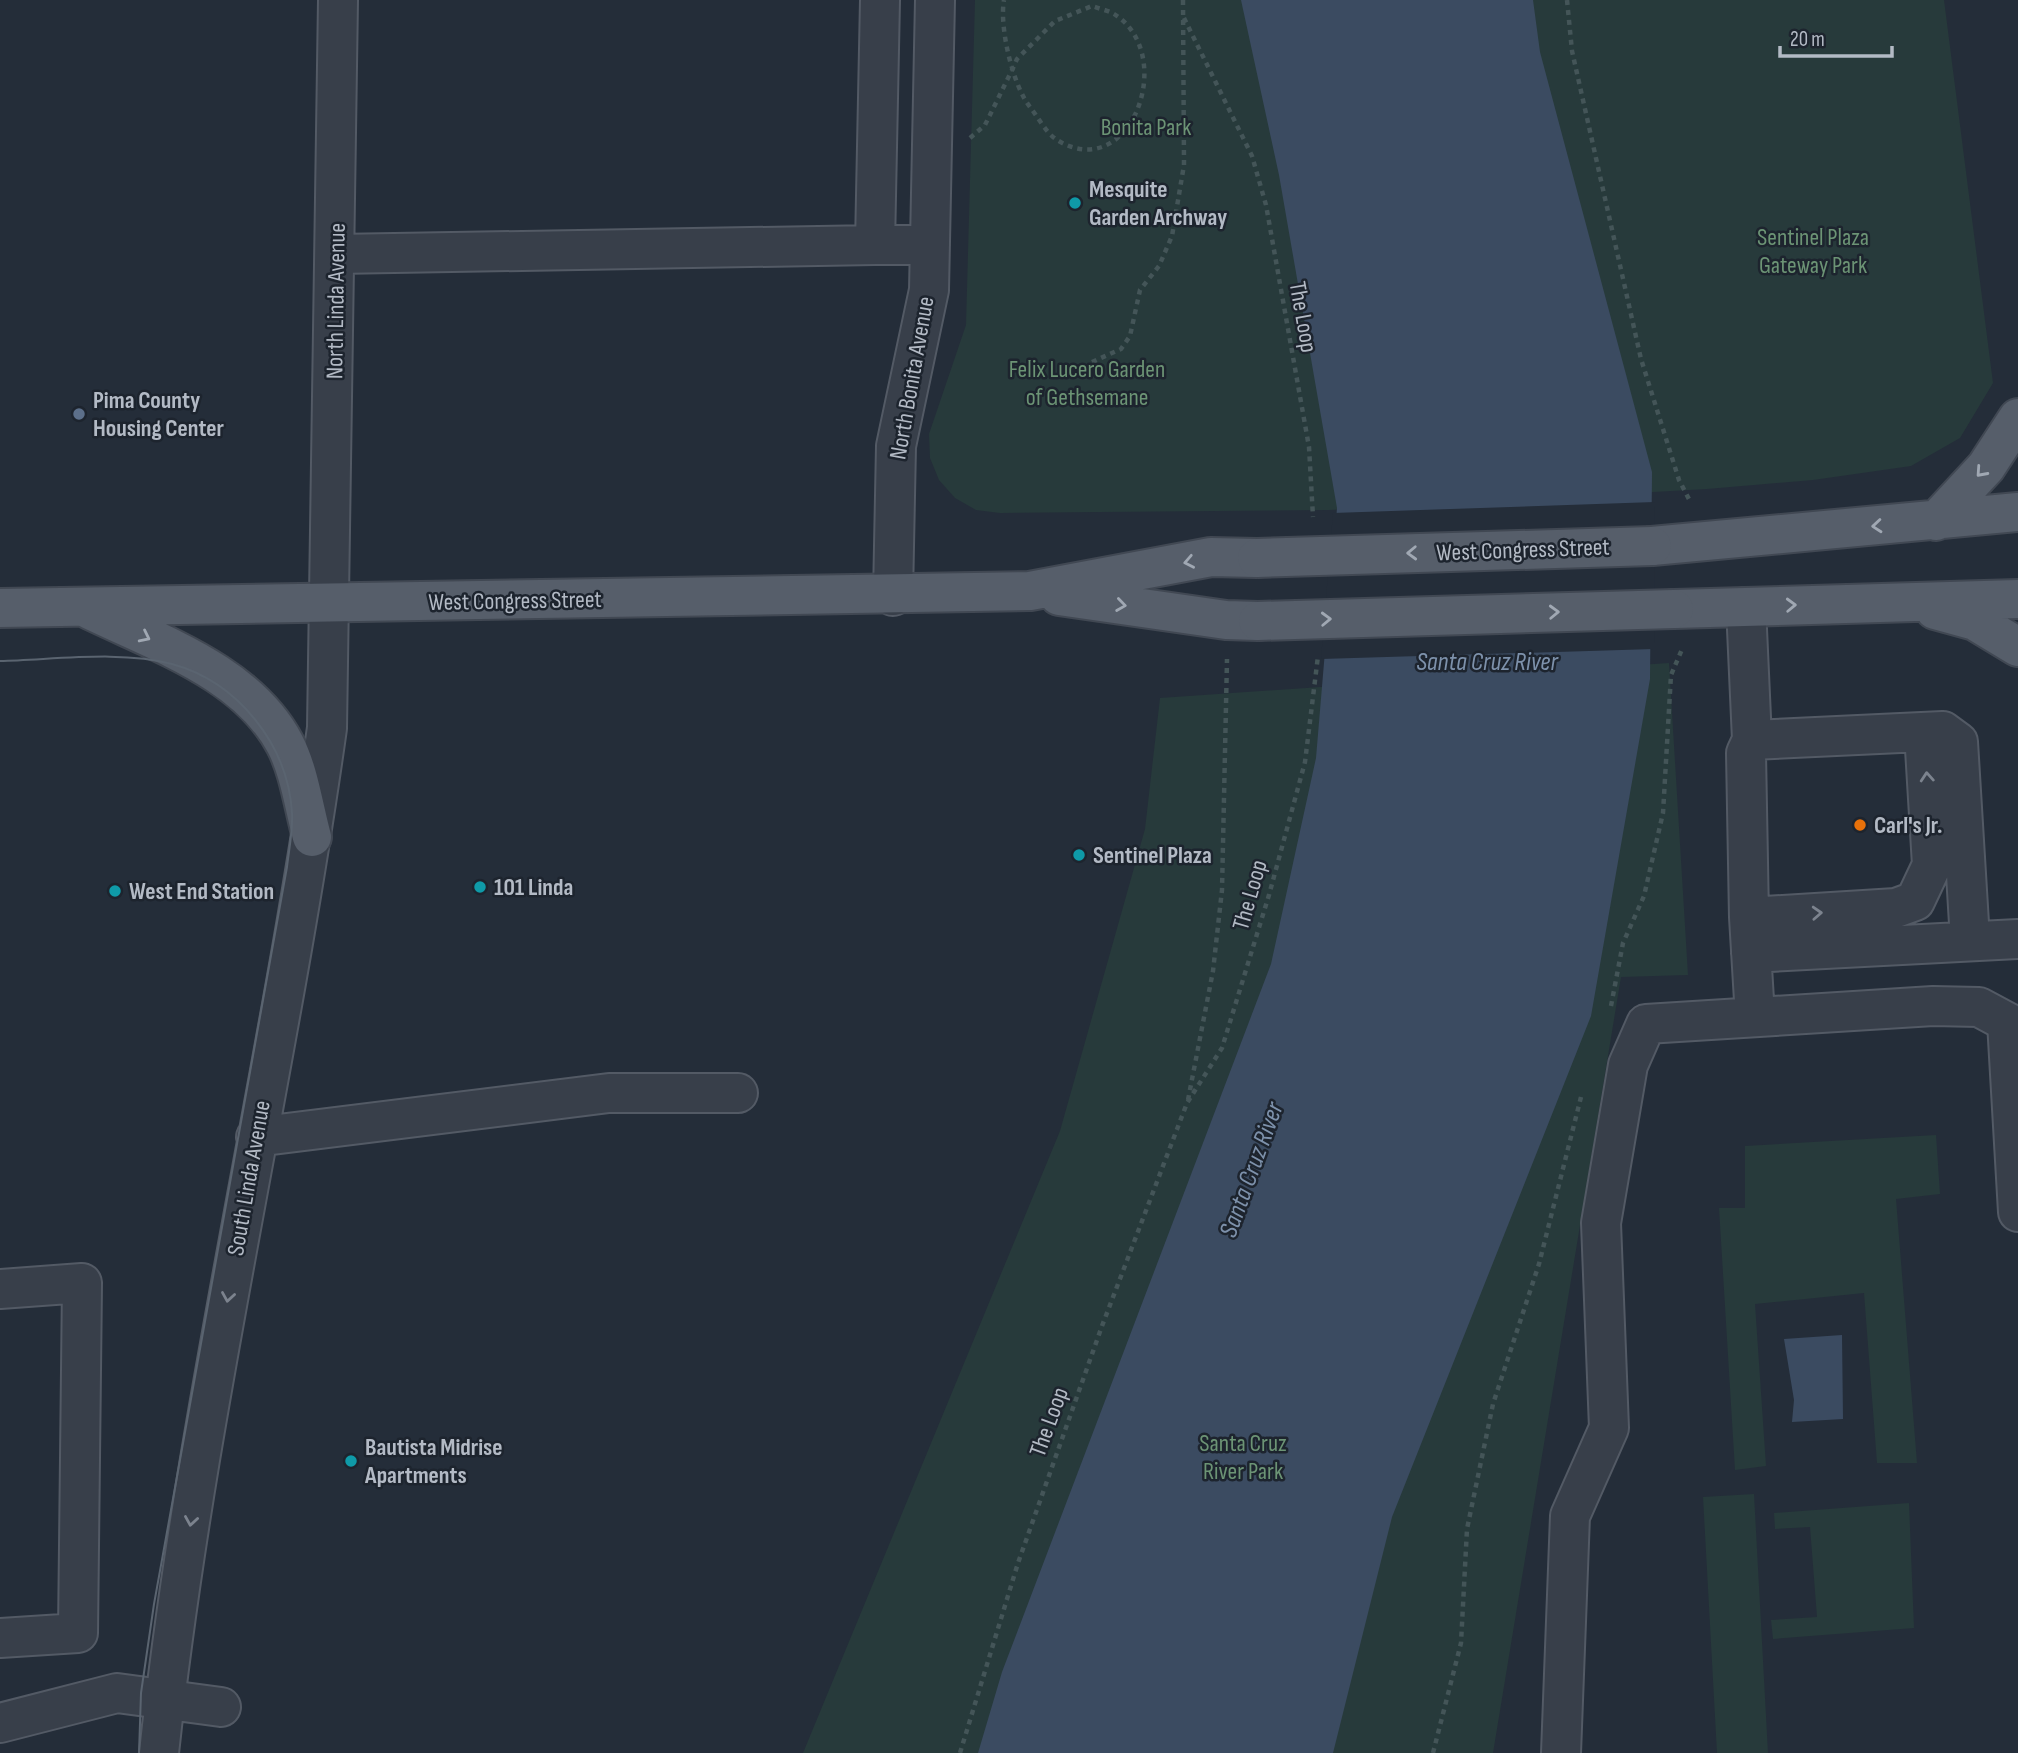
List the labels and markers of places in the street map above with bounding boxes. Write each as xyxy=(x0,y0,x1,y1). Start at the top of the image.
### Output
place label: Mesquite Garden Archway xyxy=(1089,175,1227,232)
marker: Mesquite Garden Archway xyxy=(1067,195,1083,211)
place label: Pima County Housing Center xyxy=(93,386,225,443)
marker: Pima County Housing Center xyxy=(71,406,87,422)
place label: Carl's Jr. xyxy=(1874,811,1942,840)
marker: Carl's Jr. xyxy=(1852,817,1868,833)
place label: Sentinel Plaza xyxy=(1093,841,1212,870)
marker: Sentinel Plaza xyxy=(1071,847,1087,863)
place label: 101 Linda xyxy=(494,873,573,902)
place label: West End Station xyxy=(129,877,274,906)
marker: 101 Linda xyxy=(472,879,488,895)
marker: West End Station xyxy=(107,883,123,899)
place label: Bautista Midrise Apartments xyxy=(364,1433,503,1490)
marker: Bautista Midrise Apartments xyxy=(343,1453,359,1469)

